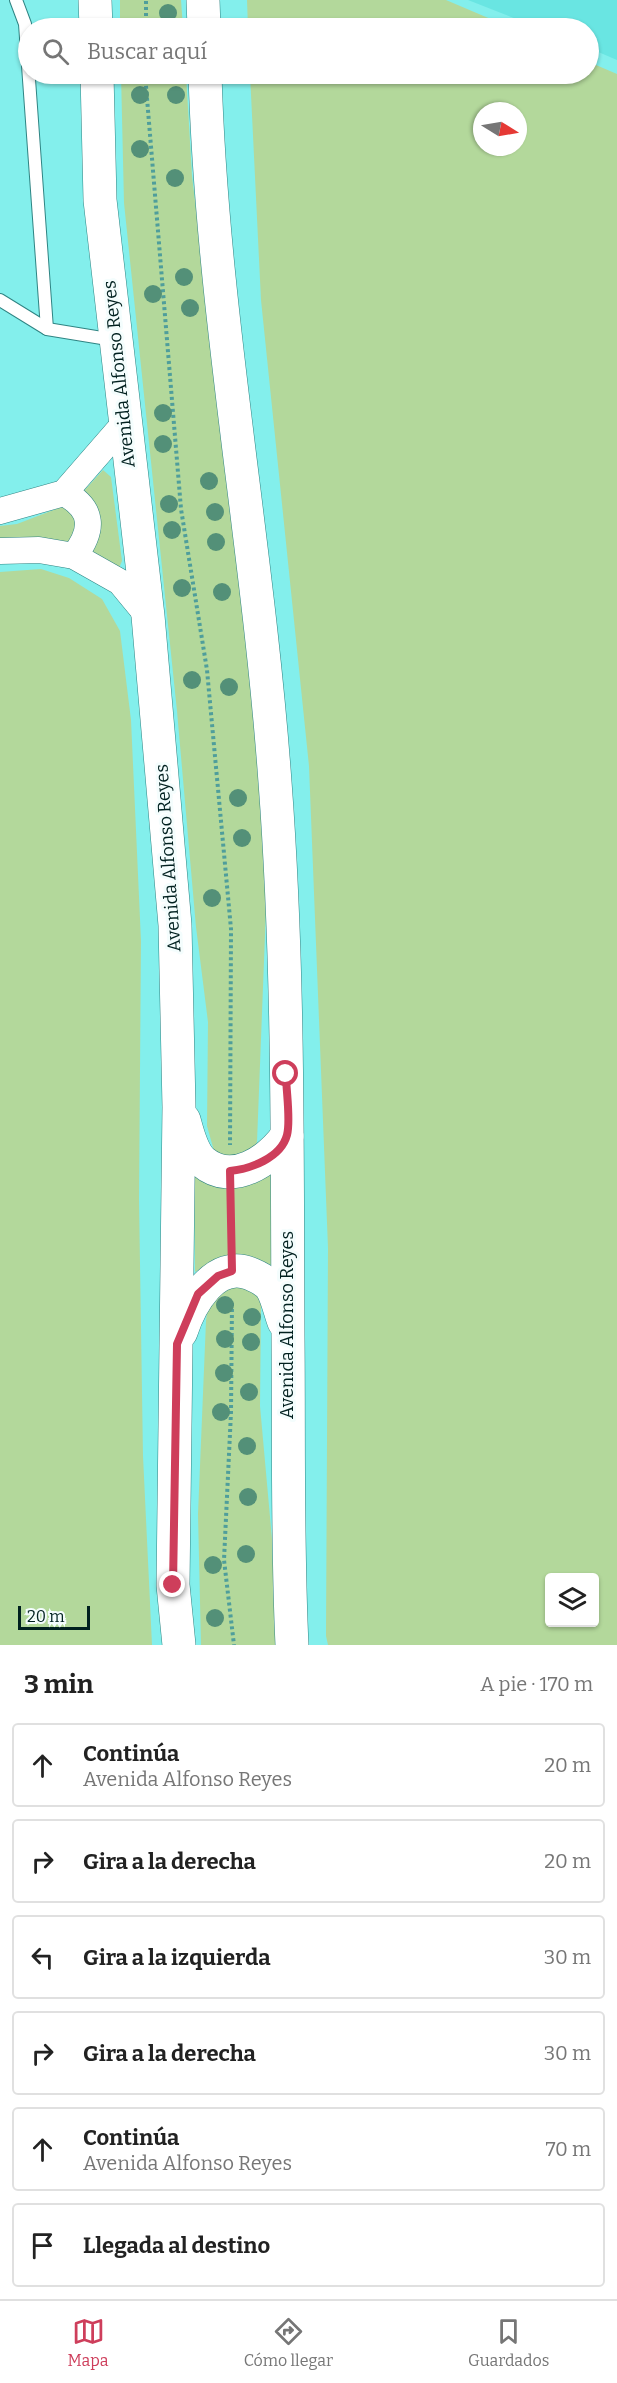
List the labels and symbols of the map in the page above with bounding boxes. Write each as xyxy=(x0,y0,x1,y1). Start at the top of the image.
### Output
north arrow xyxy=(473,102,527,156)
street label: Avenida Alfonso Reyes xyxy=(98,279,140,469)
street label: Avenida Alfonso Reyes xyxy=(150,763,186,953)
route start xyxy=(272,1060,298,1086)
street label: Avenida Alfonso Reyes xyxy=(276,1231,298,1419)
route end xyxy=(159,1571,185,1597)
scale bar xyxy=(18,1603,90,1630)

